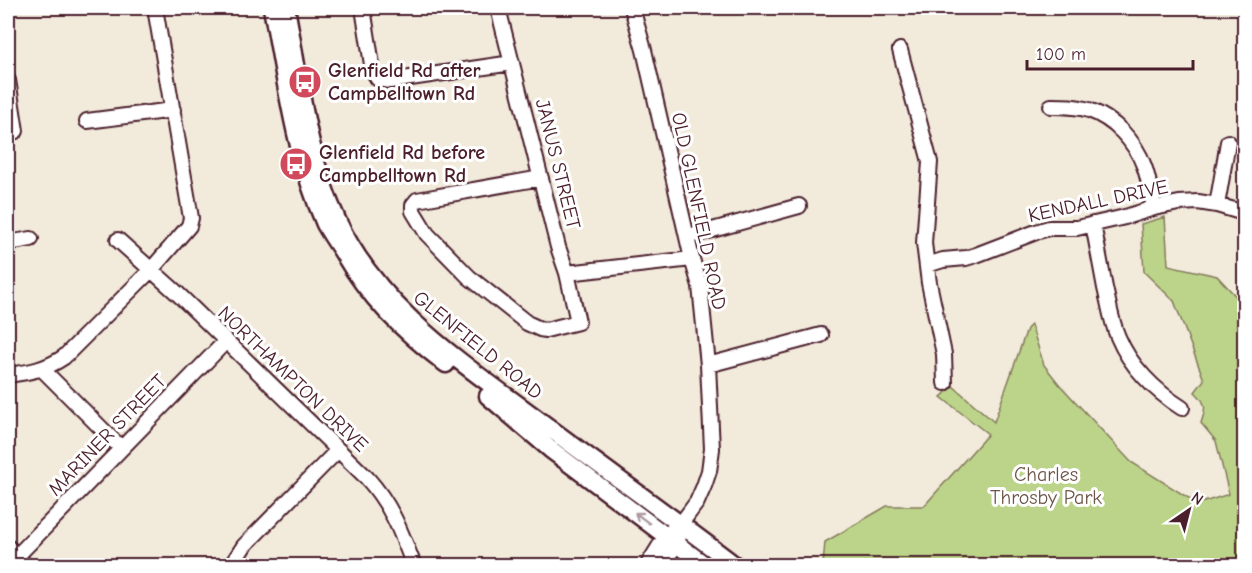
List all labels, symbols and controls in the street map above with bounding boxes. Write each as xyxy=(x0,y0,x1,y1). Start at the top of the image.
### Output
scale bar xyxy=(1027,33,1194,71)
text: 100 m xyxy=(1036,44,1086,65)
place label: Glenfield Rd after Campbelltown Rd xyxy=(328,59,481,105)
bus stop icon: Glenfield Rd after Campbelltown Rd xyxy=(287,64,323,100)
street label: JANUS STREET xyxy=(531,96,585,232)
street label: OLD GLENFIELD ROAD xyxy=(667,110,731,312)
place label: Glenfield Rd before Campbelltown Rd xyxy=(319,141,485,187)
bus stop icon: Glenfield Rd before Campbelltown Rd xyxy=(278,146,314,182)
street label: KENDALL DRIVE xyxy=(1026,175,1170,227)
street label: GLENFIELD ROAD xyxy=(409,286,547,404)
street label: NORTHAMPTON DRIVE xyxy=(213,301,373,457)
street label: MARINER STREET xyxy=(43,369,171,501)
park label: Charles Throsby Park xyxy=(990,463,1102,509)
north arrow xyxy=(1159,480,1219,540)
text: N xyxy=(1188,488,1206,509)
one-way arrow xyxy=(635,512,651,524)

